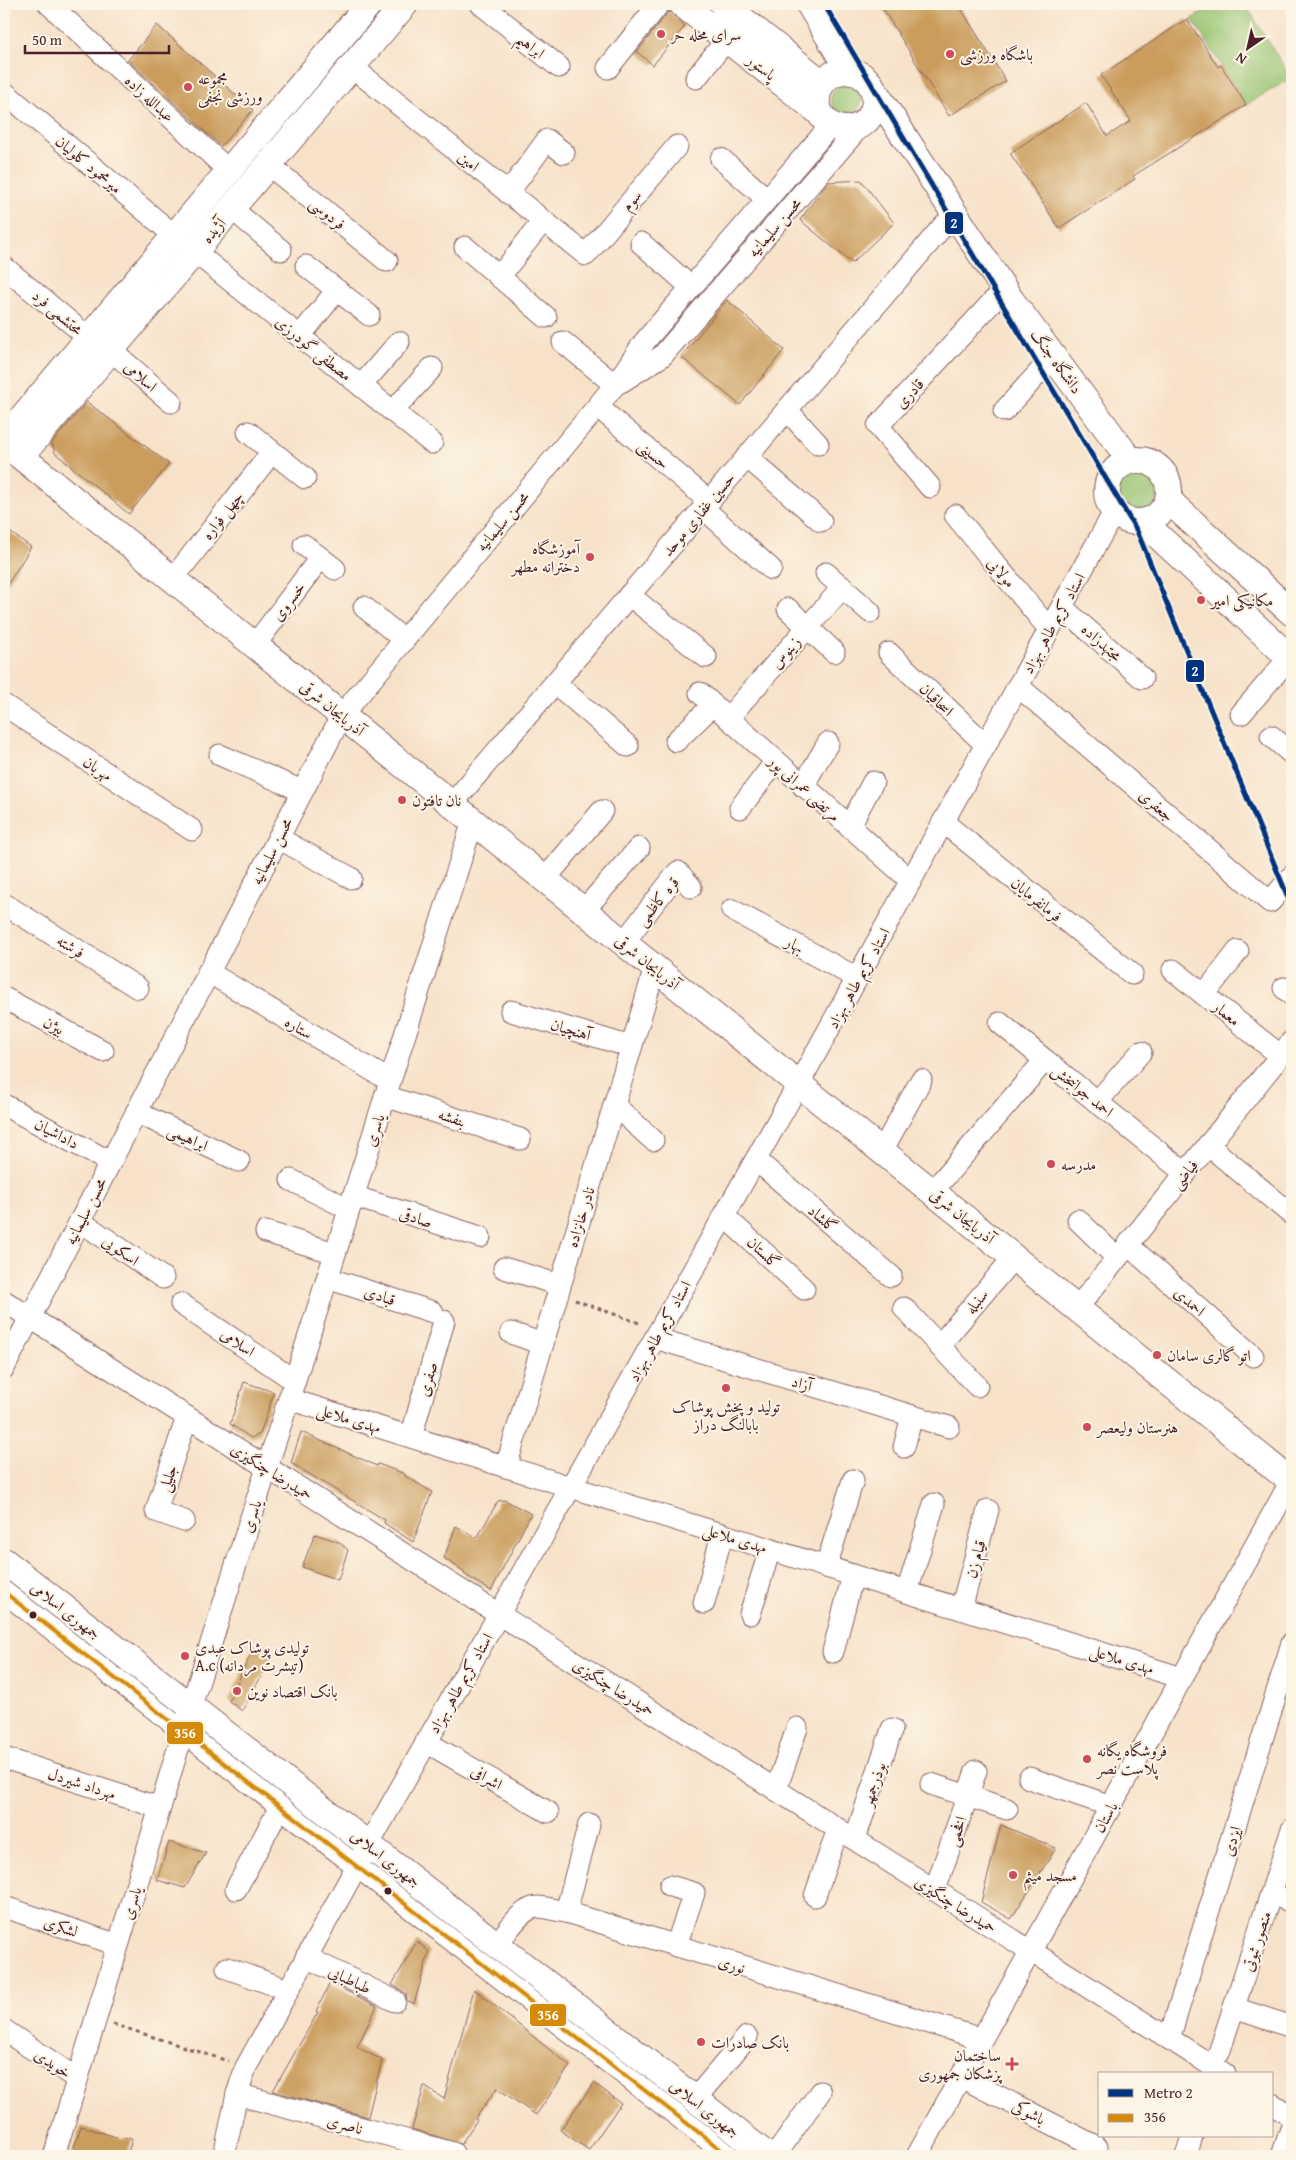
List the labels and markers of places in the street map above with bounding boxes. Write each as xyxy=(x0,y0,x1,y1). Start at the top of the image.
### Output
place label: سرای محله حر xyxy=(669,22,741,46)
marker: سرای محله حر xyxy=(655,28,667,40)
place label: باشگاه ورزشی xyxy=(960,42,1033,66)
marker: باشگاه ورزشی xyxy=(944,48,956,60)
place label: مجموعه ورزشی نجفی xyxy=(198,66,263,108)
marker: مجموعه ورزشی نجفی xyxy=(182,81,194,93)
place label: آموزشگاه دخترانه مطهر xyxy=(509,536,582,578)
marker: آموزشگاه دخترانه مطهر xyxy=(584,551,596,563)
place label: مکانیکی امیر xyxy=(1209,588,1273,612)
marker: مکانیکی امیر xyxy=(1195,594,1207,606)
place label: نان تافتون xyxy=(412,788,461,812)
marker: نان تافتون xyxy=(396,794,408,806)
place label: مدرسه xyxy=(1061,1152,1096,1176)
marker: مدرسه xyxy=(1045,1158,1057,1170)
place label: اتو گالری سامان xyxy=(1167,1343,1251,1367)
marker: اتو گالری سامان xyxy=(1151,1349,1163,1361)
marker: تولید و پخش پوشاک بابالنگ دراز xyxy=(720,1382,732,1394)
place label: تولید و پخش پوشاک بابالنگ دراز xyxy=(672,1394,781,1436)
place label: هنرستان ولیعصر xyxy=(1095,1415,1178,1439)
marker: هنرستان ولیعصر xyxy=(1081,1421,1093,1433)
unlabelled marker xyxy=(28,1610,38,1620)
place label: تولیدی پوشاک عبدی A.c (تیشرت مردانه) xyxy=(195,1635,310,1677)
marker: تولیدی پوشاک عبدی A.c (تیشرت مردانه) xyxy=(179,1650,191,1662)
place label: بانک اقتصاد نوین xyxy=(247,1679,338,1703)
marker: بانک اقتصاد نوین xyxy=(231,1685,243,1697)
place label: فروشگاه یگانه پلاست نصر xyxy=(1095,1738,1167,1780)
marker: فروشگاه یگانه پلاست نصر xyxy=(1081,1753,1093,1765)
place label: مسجد میثم xyxy=(1023,1863,1077,1892)
marker: مسجد میثم xyxy=(1007,1869,1019,1881)
unlabelled marker xyxy=(383,1886,393,1896)
place label: بانک صادرات xyxy=(711,2030,789,2054)
marker: بانک صادرات xyxy=(695,2036,707,2048)
place label: ساختمان پزشکان جمهوری xyxy=(918,2043,1003,2085)
marker: ساختمان پزشکان جمهوری xyxy=(1005,2057,1019,2071)

